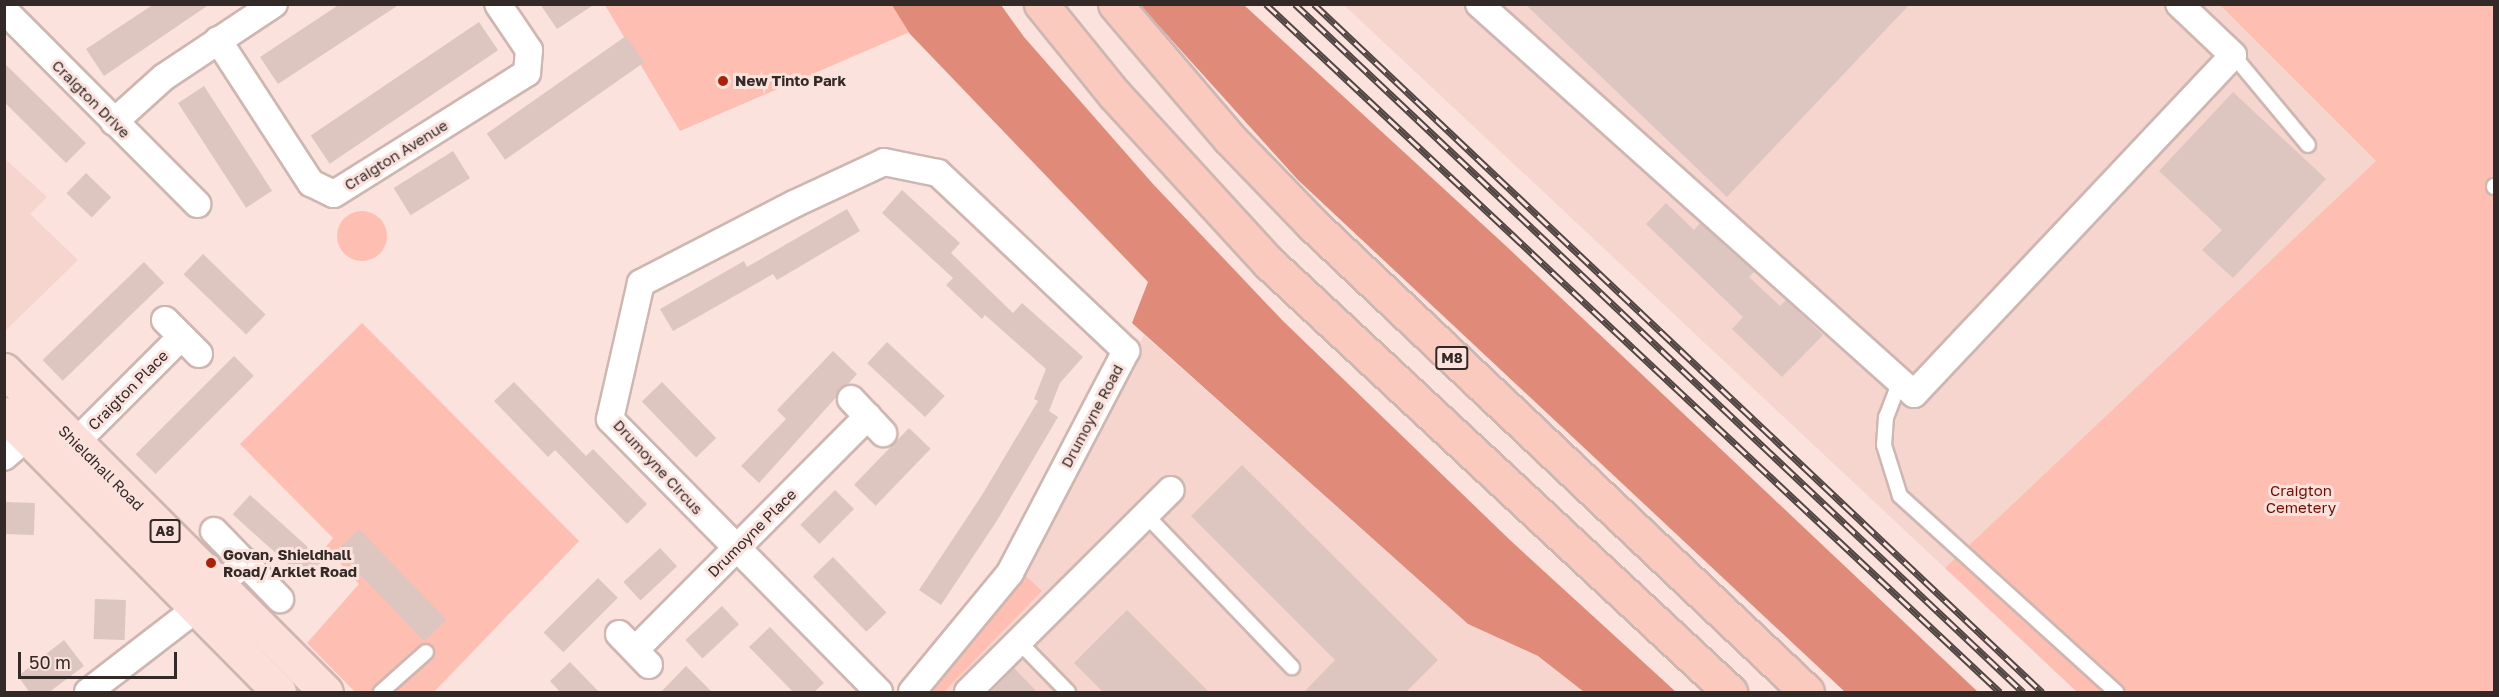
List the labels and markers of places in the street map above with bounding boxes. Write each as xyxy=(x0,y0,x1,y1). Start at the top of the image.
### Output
place label: New Tinto Park xyxy=(735,72,846,90)
marker: New Tinto Park xyxy=(716,74,730,88)
place label: Govan, Shieldhall Road/ Arklet Road xyxy=(223,545,357,580)
marker: Govan, Shieldhall Road/ Arklet Road xyxy=(204,556,218,570)

